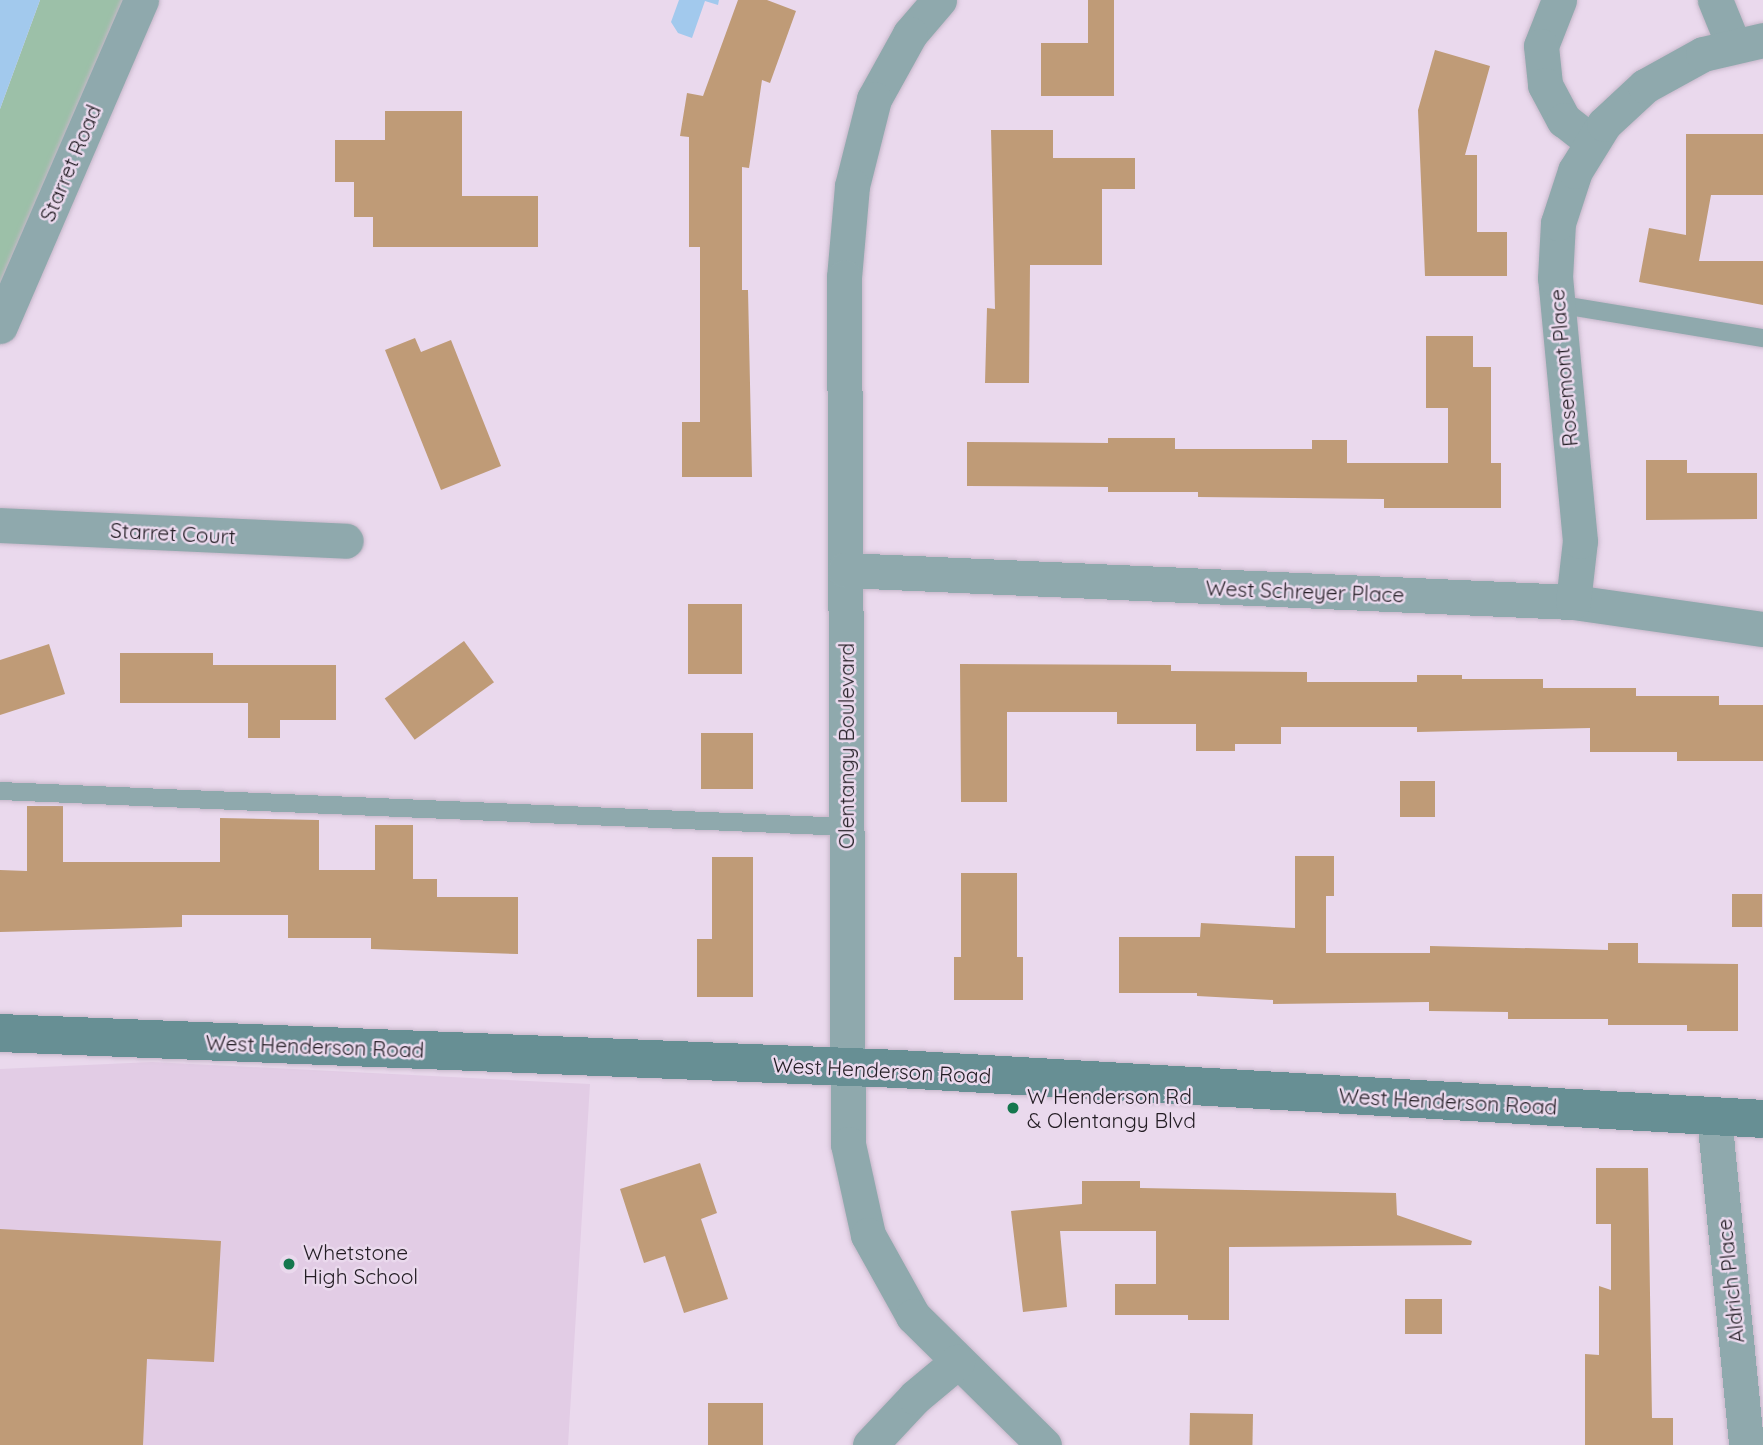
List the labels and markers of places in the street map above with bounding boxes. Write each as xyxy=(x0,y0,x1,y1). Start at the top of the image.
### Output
place label: W Henderson Rd & Olentangy Blvd xyxy=(1027,1083,1196,1133)
marker: W Henderson Rd & Olentangy Blvd xyxy=(1005,1100,1021,1116)
place label: Whetstone High School xyxy=(303,1239,418,1289)
marker: Whetstone High School xyxy=(281,1256,297,1272)

